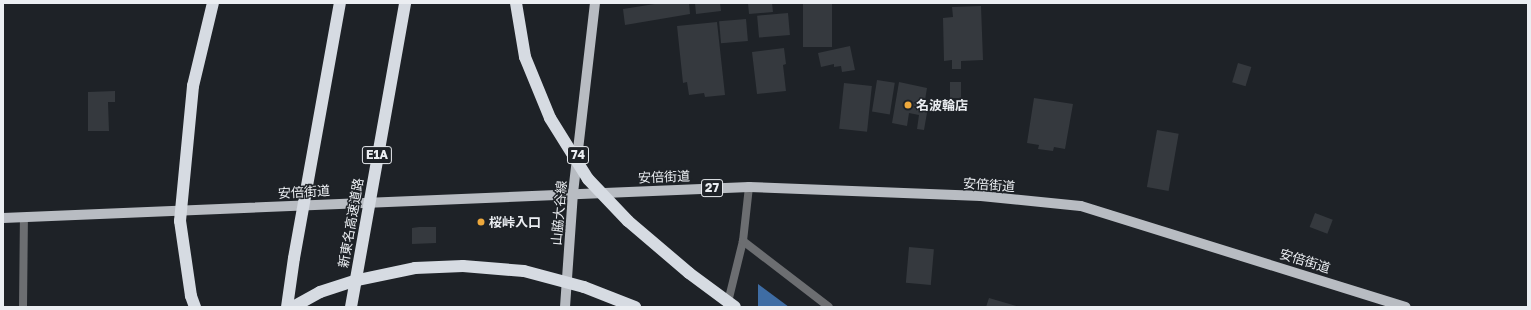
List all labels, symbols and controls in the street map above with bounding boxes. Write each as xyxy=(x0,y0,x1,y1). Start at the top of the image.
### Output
place label: 名波輪店 xyxy=(916,97,968,113)
marker: 名波輪店 xyxy=(903,100,913,110)
road number: E1A xyxy=(361,145,393,165)
road number: 74 xyxy=(566,145,590,165)
street label: 安倍街道 xyxy=(638,168,690,186)
street label: 安倍街道 xyxy=(963,175,1015,195)
street label: 新東名高速道路 xyxy=(335,177,367,269)
road number: 27 xyxy=(701,178,723,198)
street label: 山脇大谷線 xyxy=(548,180,570,246)
street label: 安倍街道 xyxy=(278,183,330,201)
place label: 桜峠入口 xyxy=(489,214,541,230)
marker: 桜峠入口 xyxy=(476,217,486,227)
street label: 安倍街道 xyxy=(1278,246,1332,276)

